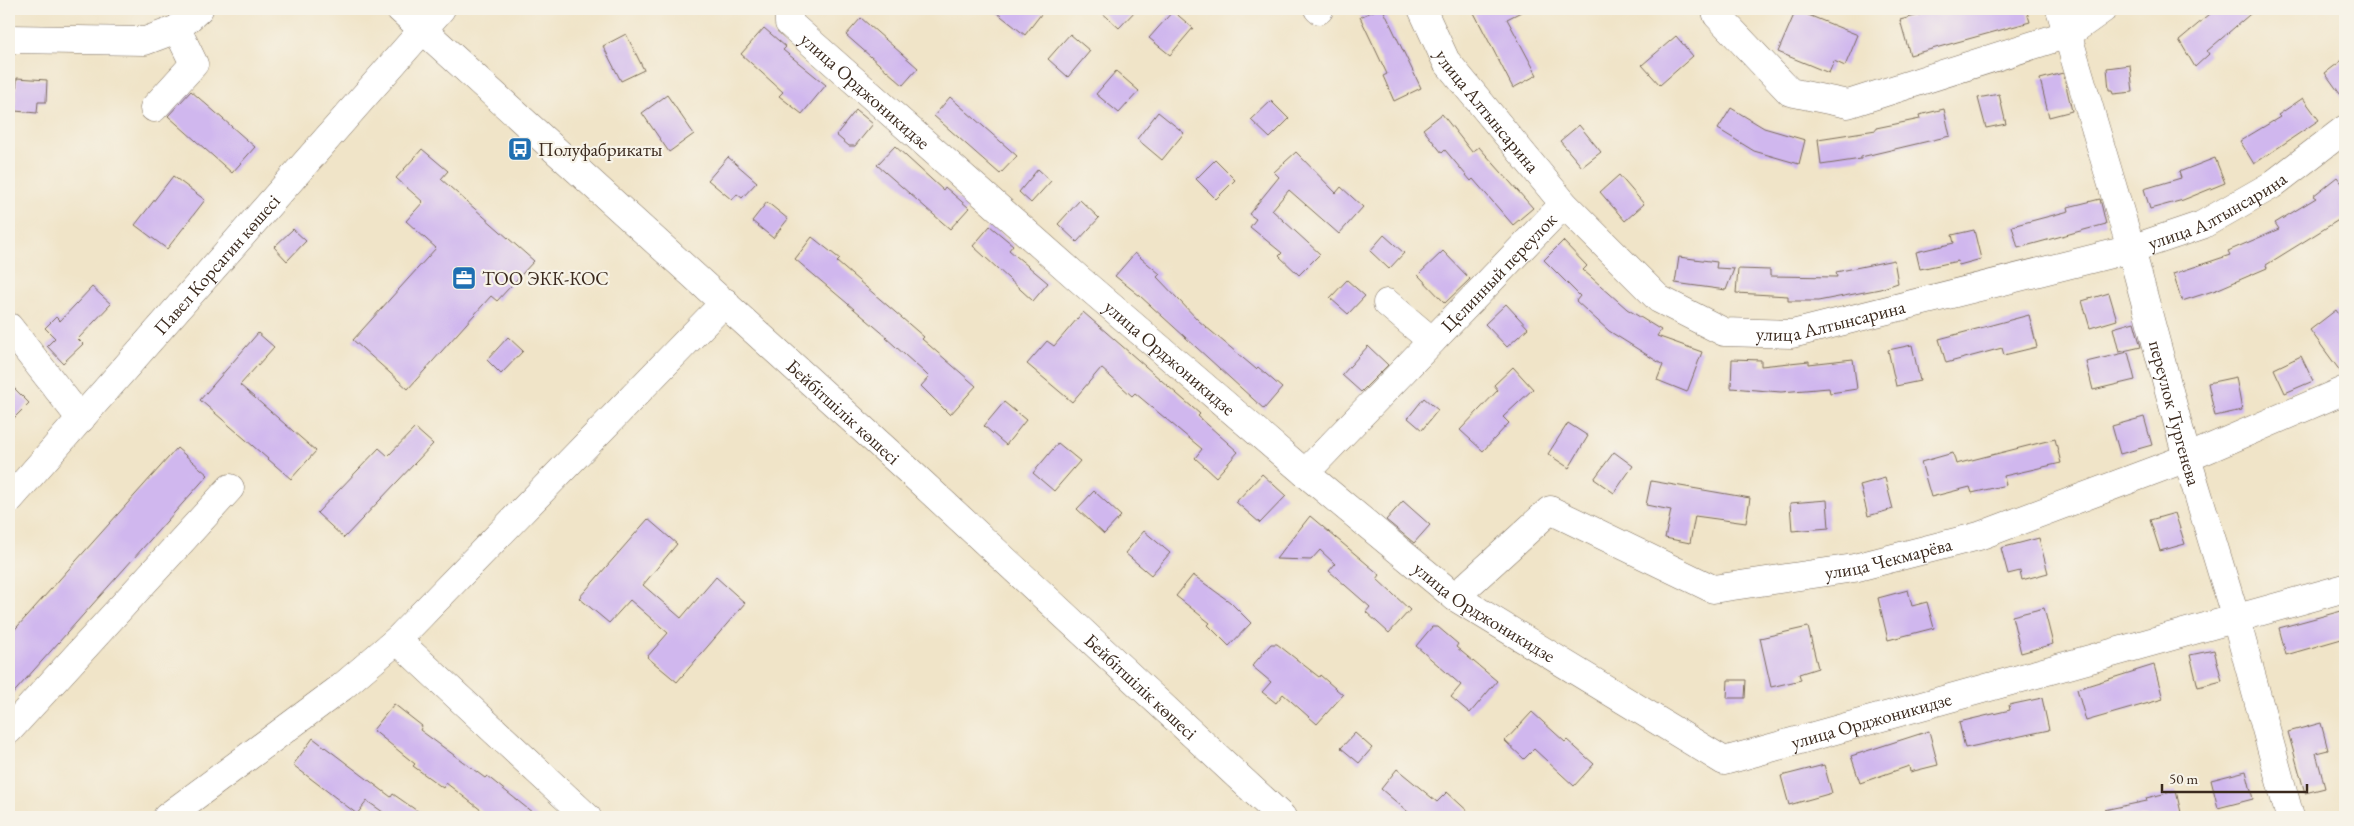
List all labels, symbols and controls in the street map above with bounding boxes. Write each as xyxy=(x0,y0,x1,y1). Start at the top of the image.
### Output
street label: улица Орджоникидзе xyxy=(795,26,936,155)
street label: улица Алтынсарина xyxy=(1430,45,1546,178)
bus stop icon: Полуфабрикаты xyxy=(507,136,533,162)
place label: Полуфабрикаты xyxy=(538,137,663,162)
street label: улица Алтынсарина xyxy=(2144,166,2292,255)
street label: Павел Корсагин көшесі xyxy=(148,188,285,340)
street label: Целинный переулок xyxy=(1435,207,1562,337)
office icon: ТОО ЭКК-КОС xyxy=(451,265,477,291)
place label: ТОО ЭКК-КОС xyxy=(482,266,609,291)
street label: улица Орджоникидзе xyxy=(1099,294,1241,421)
street label: улица Алтынсарина xyxy=(1756,294,1908,347)
street label: переулок Тургенева xyxy=(2143,337,2207,489)
street label: Бейбітшілік көшесі xyxy=(781,353,906,470)
street label: улица Чекмарёва xyxy=(1823,531,1955,585)
street label: улица Орджоникидзе xyxy=(1408,555,1560,668)
street label: Бейбітшілік көшесі xyxy=(1079,628,1203,745)
street label: улица Орджоникидзе xyxy=(1788,686,1954,754)
scale bar xyxy=(2162,761,2306,793)
text: 50 m xyxy=(2169,769,2198,788)

